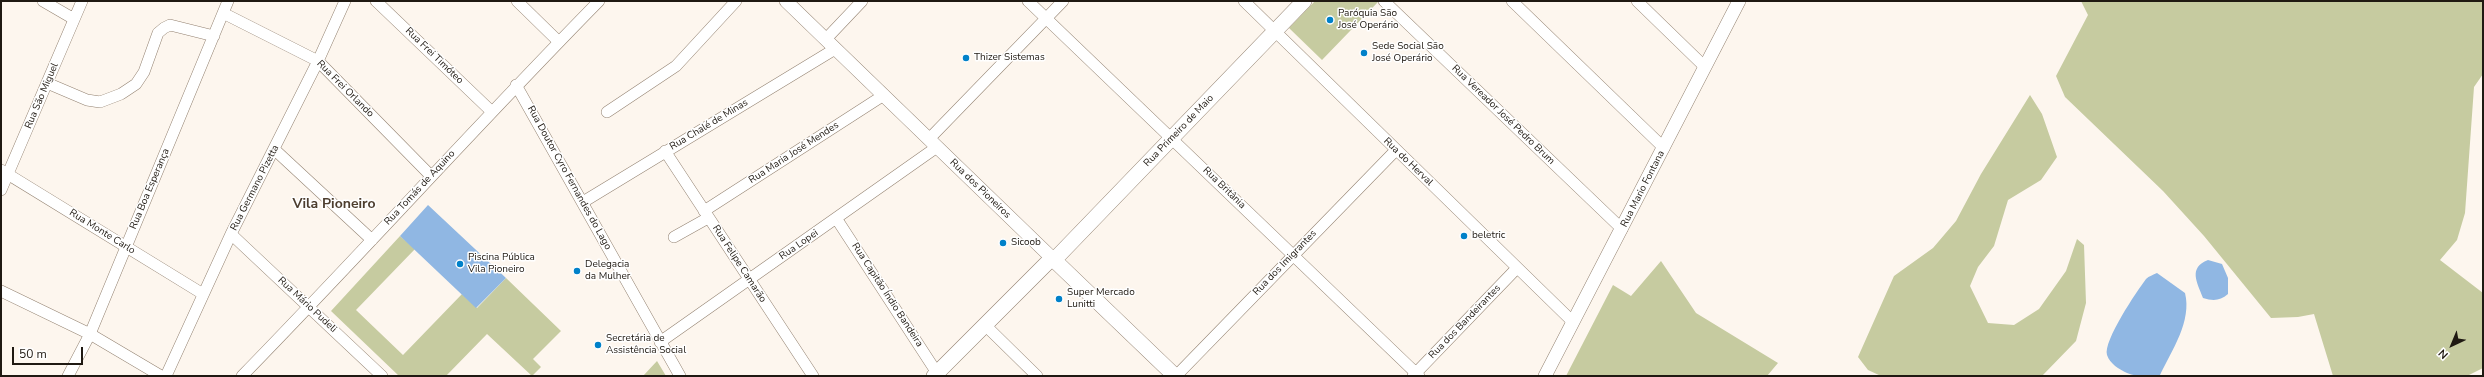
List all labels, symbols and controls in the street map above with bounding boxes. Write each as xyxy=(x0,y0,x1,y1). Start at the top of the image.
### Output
place label: Paróquia São José Operário xyxy=(1338,8,1399,32)
marker: Paróquia São José Operário xyxy=(1325,15,1335,25)
street label: Rua Frei Timóteo xyxy=(402,25,466,87)
place label: Sede Social São José Operário xyxy=(1372,41,1444,64)
marker: Sede Social São José Operário xyxy=(1359,48,1369,58)
place label: Thizer Sistemas xyxy=(974,52,1045,64)
marker: Thizer Sistemas xyxy=(961,53,971,63)
street label: Rua Frei Orlando xyxy=(314,58,376,120)
street label: Rua São Miguel xyxy=(23,61,61,131)
street label: Rua Vereador José Pedro Brum xyxy=(1449,63,1557,167)
street label: Rua Primeiro de Maio xyxy=(1141,92,1217,170)
street label: Rua Chalé de Minas xyxy=(668,97,750,153)
street label: Rua Doutor Cyro Fernandes do Lago xyxy=(524,104,614,252)
street label: Rua Maria José Mendes xyxy=(747,119,841,187)
street label: Rua do Herval xyxy=(1381,135,1435,189)
street label: Rua Germano Pizetta xyxy=(228,143,282,233)
street label: Rua Boa Esperança xyxy=(128,147,172,231)
street label: Rua Tomás de Aquino xyxy=(382,148,458,228)
street label: Rua Mario Fontana xyxy=(1619,149,1667,229)
street label: Rua dos Pioneiros xyxy=(947,157,1013,221)
street label: Rua Britânia xyxy=(1200,165,1248,211)
district label: Vila Pioneiro xyxy=(292,197,376,213)
street label: Rua Monte Carlo xyxy=(67,207,137,257)
street label: Rua Felipe Camarão xyxy=(709,223,769,305)
street label: Rua Lopei xyxy=(777,227,821,263)
street label: Rua dos Imigrantes xyxy=(1251,228,1319,298)
place label: beletric xyxy=(1472,230,1505,242)
marker: beletric xyxy=(1459,231,1469,241)
place label: Sicoob xyxy=(1011,237,1041,249)
marker: Sicoob xyxy=(998,238,1008,248)
street label: Rua Capitão Índio Bandeira xyxy=(849,241,925,349)
place label: Piscina Pública Vila Pioneiro xyxy=(468,252,535,276)
marker: Piscina Pública Vila Pioneiro xyxy=(455,259,465,269)
place label: Delegacia da Mulher xyxy=(585,259,630,282)
marker: Delegacia da Mulher xyxy=(572,266,582,276)
street label: Rua Mário Pudeli xyxy=(275,275,339,335)
street label: Rua dos Bandeirantes xyxy=(1427,282,1503,362)
place label: Super Mercado Lunitti xyxy=(1067,287,1135,310)
marker: Super Mercado Lunitti xyxy=(1054,294,1064,304)
north arrow xyxy=(2432,325,2472,365)
place label: Secretária de Assistência Social xyxy=(606,333,686,356)
scale bar xyxy=(14,339,85,365)
marker: Secretária de Assistência Social xyxy=(593,340,603,350)
text: 50 m xyxy=(19,346,47,362)
text: N xyxy=(2435,346,2451,362)

